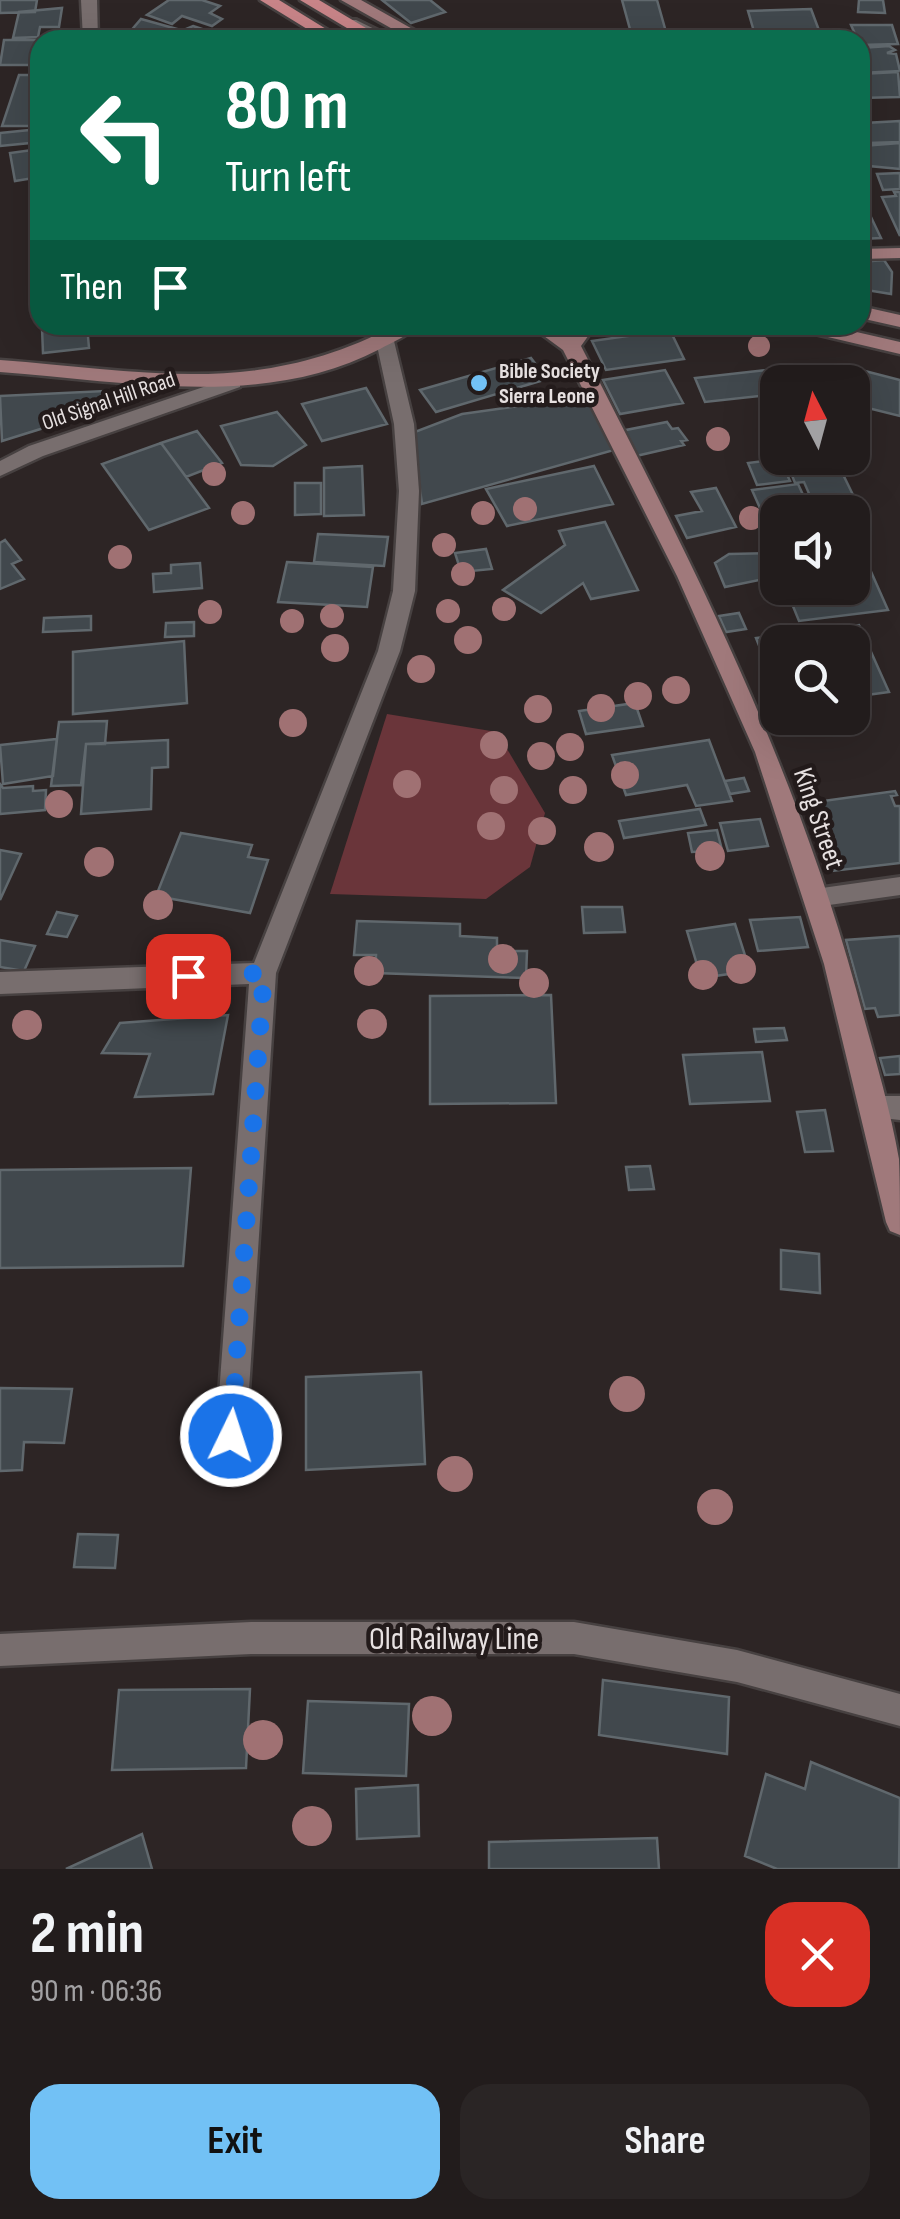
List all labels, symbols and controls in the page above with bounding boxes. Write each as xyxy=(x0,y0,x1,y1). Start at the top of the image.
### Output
text: 80 m xyxy=(225,65,349,149)
icon: left xyxy=(60,70,190,200)
text: Turn left xyxy=(225,150,351,205)
icon: arrive xyxy=(143,260,198,315)
text: Then xyxy=(60,265,123,310)
place label: Bible Society Sierra Leone xyxy=(499,358,600,410)
north arrow xyxy=(760,365,870,475)
map controls xyxy=(760,365,870,735)
street label: Old Signal Hill Road xyxy=(38,366,179,437)
marker: Bible Society Sierra Leone xyxy=(468,372,490,394)
button: sound xyxy=(760,495,870,605)
button: search xyxy=(760,625,870,735)
street label: King Street xyxy=(786,764,851,873)
pin xyxy=(146,934,231,1019)
icon: arrive xyxy=(161,949,216,1004)
position arrow xyxy=(179,1384,283,1488)
street label: Old Railway Line xyxy=(369,1620,539,1659)
text: 2 min xyxy=(30,1898,144,1970)
button: close xyxy=(765,1902,870,2007)
text: 90 m · 06:36 xyxy=(30,1972,162,2011)
button: Exit xyxy=(30,2084,440,2199)
button: Share xyxy=(460,2084,870,2199)

